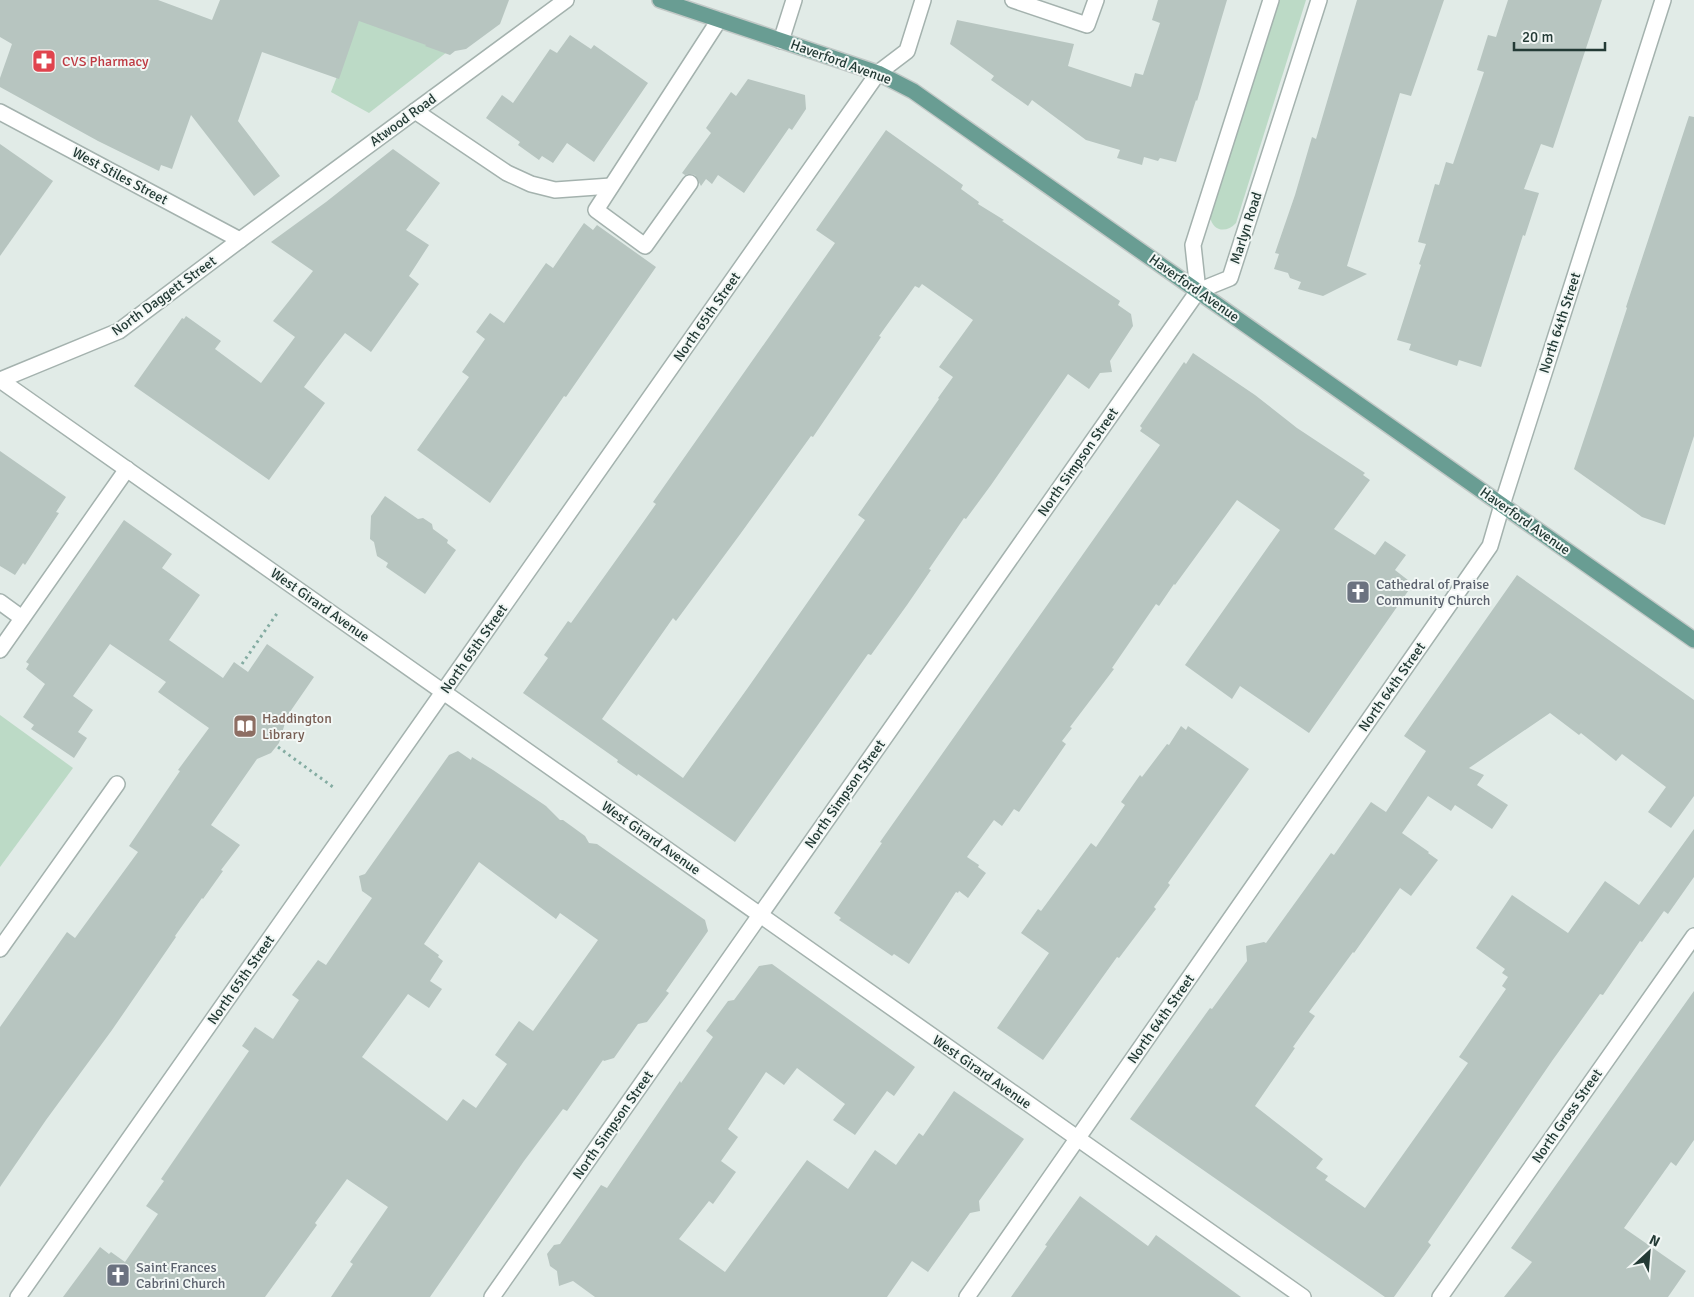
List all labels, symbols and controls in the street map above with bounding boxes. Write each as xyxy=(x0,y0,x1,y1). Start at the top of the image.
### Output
scale bar xyxy=(1514,20,1605,52)
text: 20 m xyxy=(1522,28,1553,46)
street label: Haverford Avenue xyxy=(788,36,894,88)
pharmacy icon: CVS Pharmacy xyxy=(31,48,57,74)
place label: CVS Pharmacy xyxy=(62,53,149,70)
street label: Atwood Road xyxy=(366,90,440,150)
street label: West Stiles Street xyxy=(69,144,171,208)
street label: Marlyn Road xyxy=(1226,190,1266,266)
street label: Haverford Avenue xyxy=(1146,251,1242,325)
street label: North Daggett Street xyxy=(108,252,220,340)
street label: North 65th Street xyxy=(670,269,744,365)
street label: North 64th Street xyxy=(1536,270,1584,376)
street label: North Simpson Street xyxy=(1034,404,1122,520)
street label: Haverford Avenue xyxy=(1477,484,1573,558)
street label: West Girard Avenue xyxy=(267,565,373,645)
place label: Cathedral of Praise Community Church xyxy=(1376,576,1490,609)
church icon: Cathedral of Praise Community Church xyxy=(1345,579,1371,605)
street label: North 65th Street xyxy=(437,601,511,697)
street label: North 64th Street xyxy=(1355,639,1429,735)
place label: Haddington Library xyxy=(262,710,332,743)
library icon: Haddington Library xyxy=(232,713,258,739)
street label: North Simpson Street xyxy=(801,736,889,852)
street label: West Girard Avenue xyxy=(598,798,704,878)
street label: North 65th Street xyxy=(204,932,278,1028)
street label: North 64th Street xyxy=(1124,971,1198,1067)
street label: West Girard Avenue xyxy=(929,1032,1035,1112)
street label: North Gross Street xyxy=(1528,1066,1606,1166)
street label: North Simpson Street xyxy=(569,1067,657,1183)
north arrow xyxy=(1624,1227,1674,1277)
text: N xyxy=(1646,1231,1663,1251)
place label: Saint Frances Cabrini Church xyxy=(136,1259,225,1292)
church icon: Saint Frances Cabrini Church xyxy=(105,1262,131,1288)

